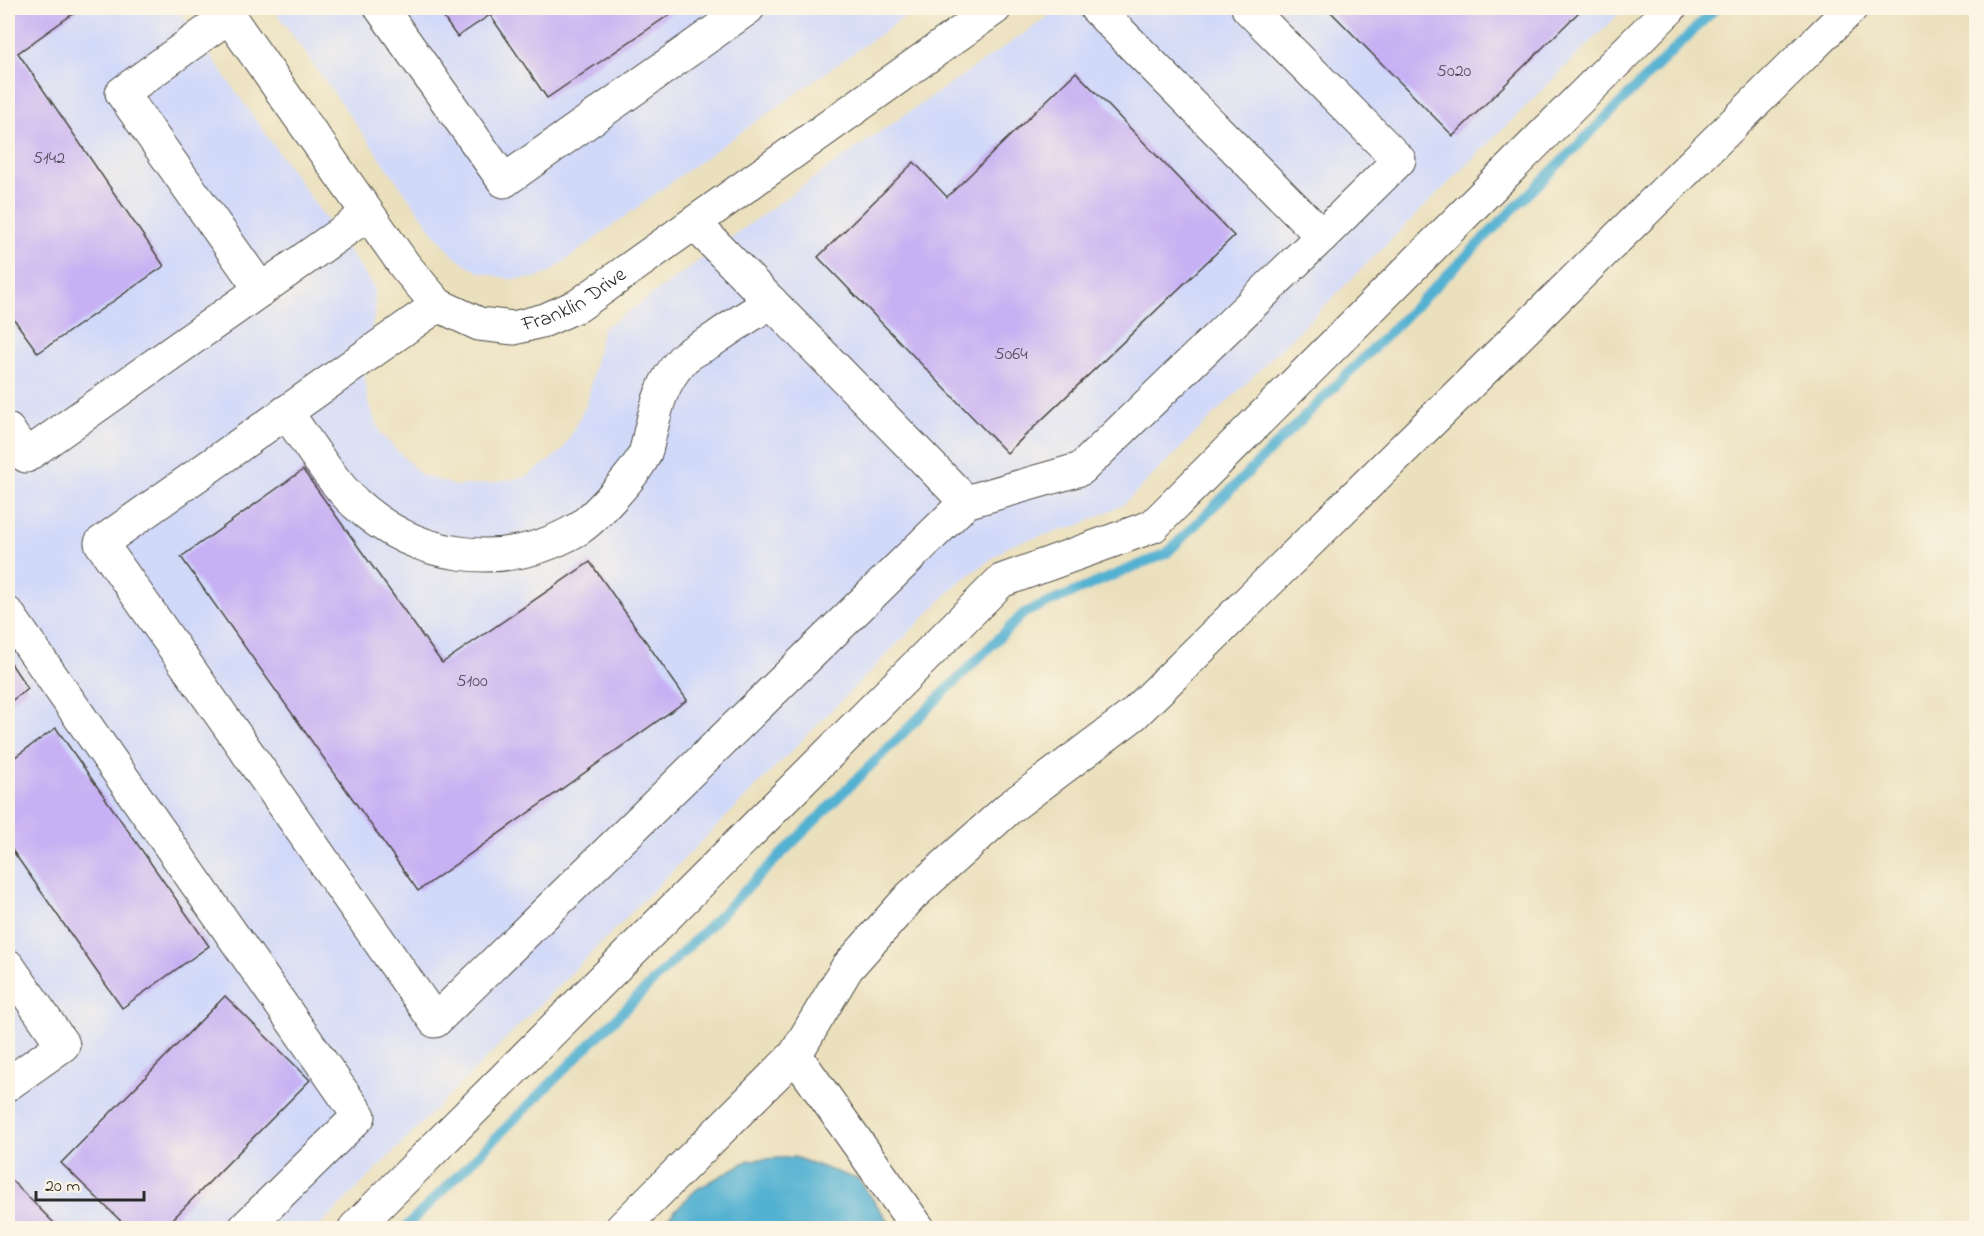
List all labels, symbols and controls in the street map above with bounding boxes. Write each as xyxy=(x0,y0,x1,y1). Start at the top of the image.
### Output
house number: 5020 xyxy=(1437,59,1472,85)
house number: 5142 xyxy=(33,146,65,172)
street label: Franklin Drive xyxy=(518,260,633,341)
house number: 5064 xyxy=(994,342,1028,368)
house number: 5100 xyxy=(456,669,488,695)
scale bar xyxy=(36,1164,144,1202)
text: 20 m xyxy=(45,1174,80,1200)

